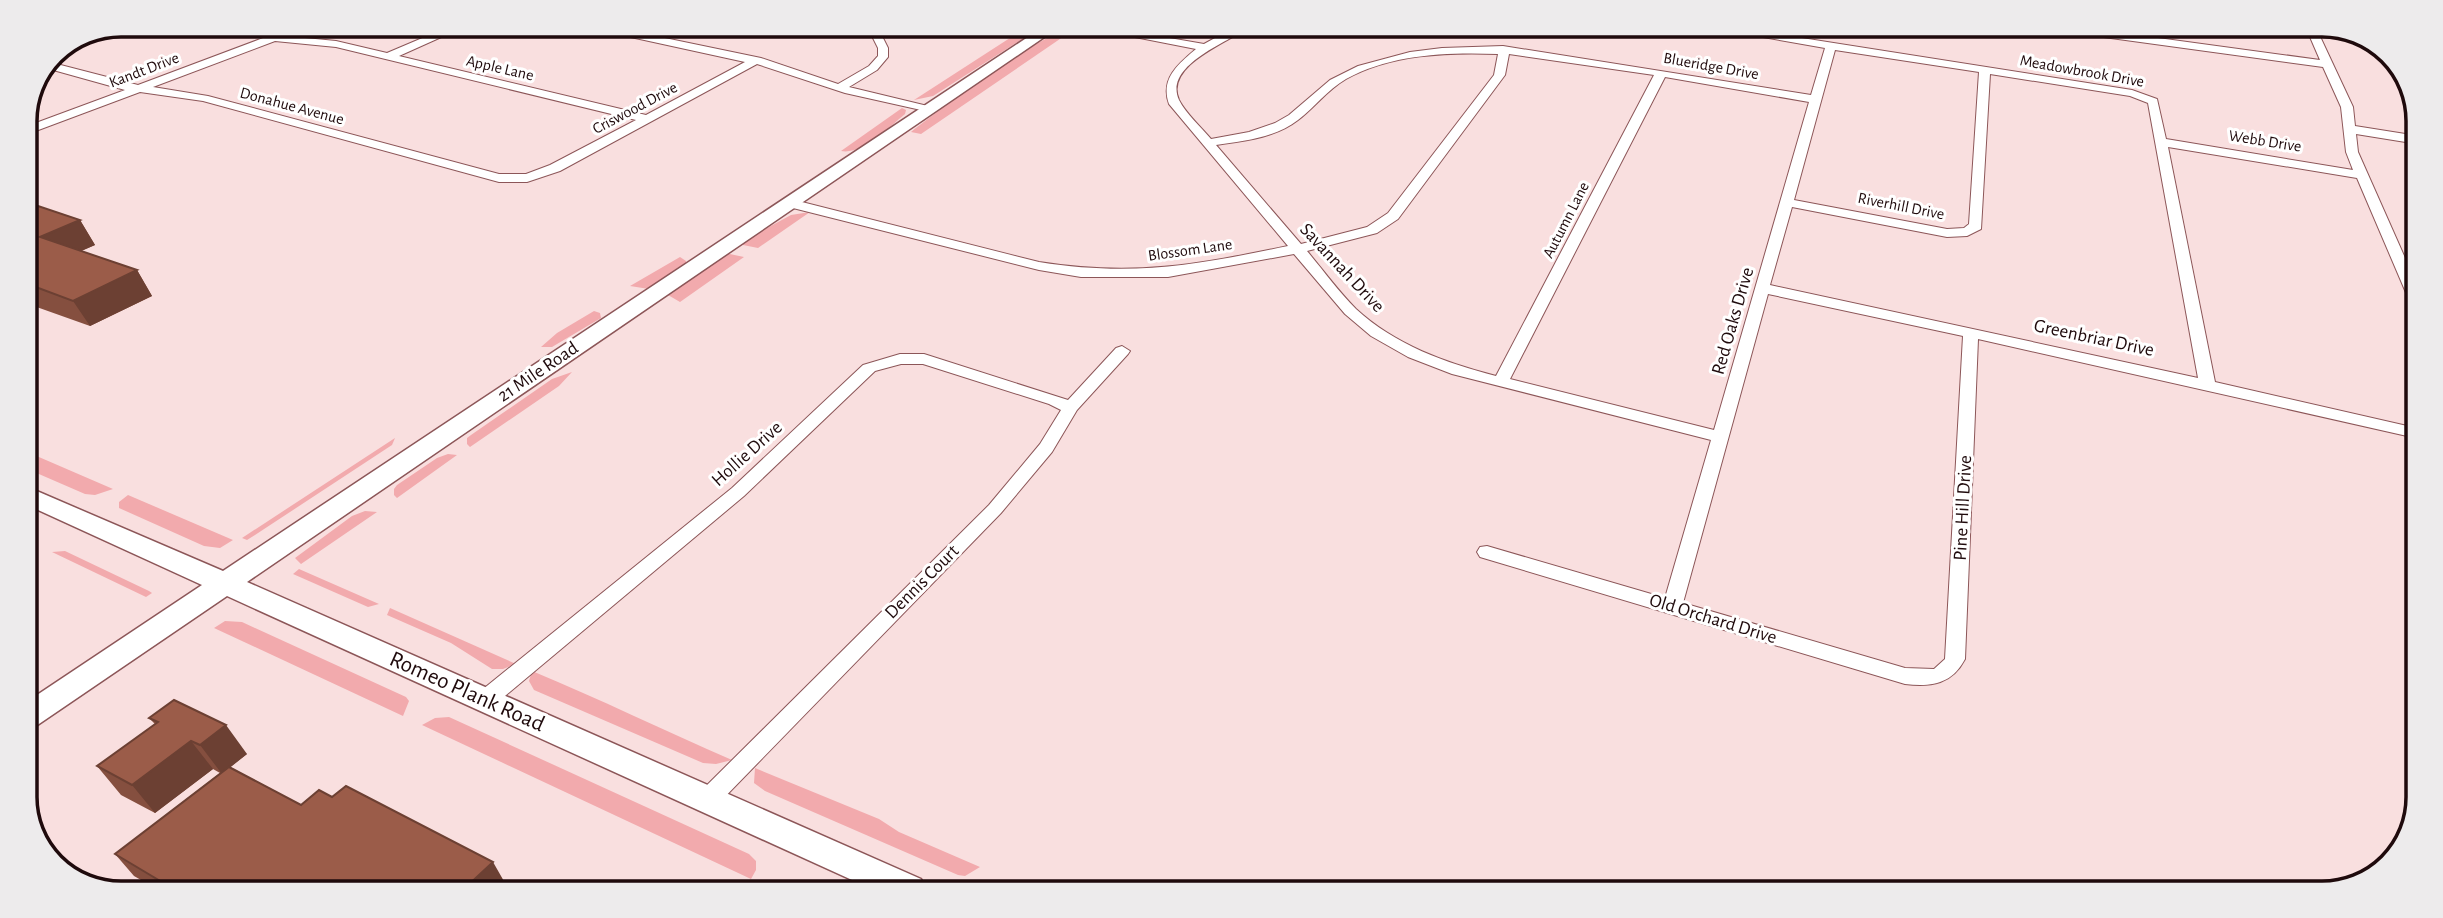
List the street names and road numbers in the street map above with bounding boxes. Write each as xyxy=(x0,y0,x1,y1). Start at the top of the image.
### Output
street label: Kandt Drive xyxy=(107,49,181,91)
street label: Blueridge Drive xyxy=(1662,50,1760,82)
street label: Apple Lane xyxy=(465,52,535,84)
street label: Meadowbrook Drive xyxy=(2019,52,2145,90)
street label: Criswood Drive xyxy=(590,79,680,137)
street label: Donahue Avenue xyxy=(238,84,346,128)
street label: Webb Drive xyxy=(2228,127,2302,155)
street label: Autumn Lane xyxy=(1540,179,1592,261)
street label: Riverhill Drive xyxy=(1856,190,1946,222)
street label: Savannah Drive xyxy=(1296,220,1388,316)
street label: Blossom Lane xyxy=(1147,236,1233,264)
street label: Red Oaks Drive xyxy=(1709,265,1757,377)
street label: Greenbriar Drive xyxy=(2032,316,2156,360)
street label: 21 Mile Road xyxy=(494,338,582,406)
street label: Hollie Drive xyxy=(708,418,786,490)
street label: Pine Hill Drive xyxy=(1951,455,1975,561)
street label: Dennis Court xyxy=(881,541,963,623)
street label: Old Orchard Drive xyxy=(1647,591,1779,647)
street label: Romeo Plank Road xyxy=(386,648,548,737)

